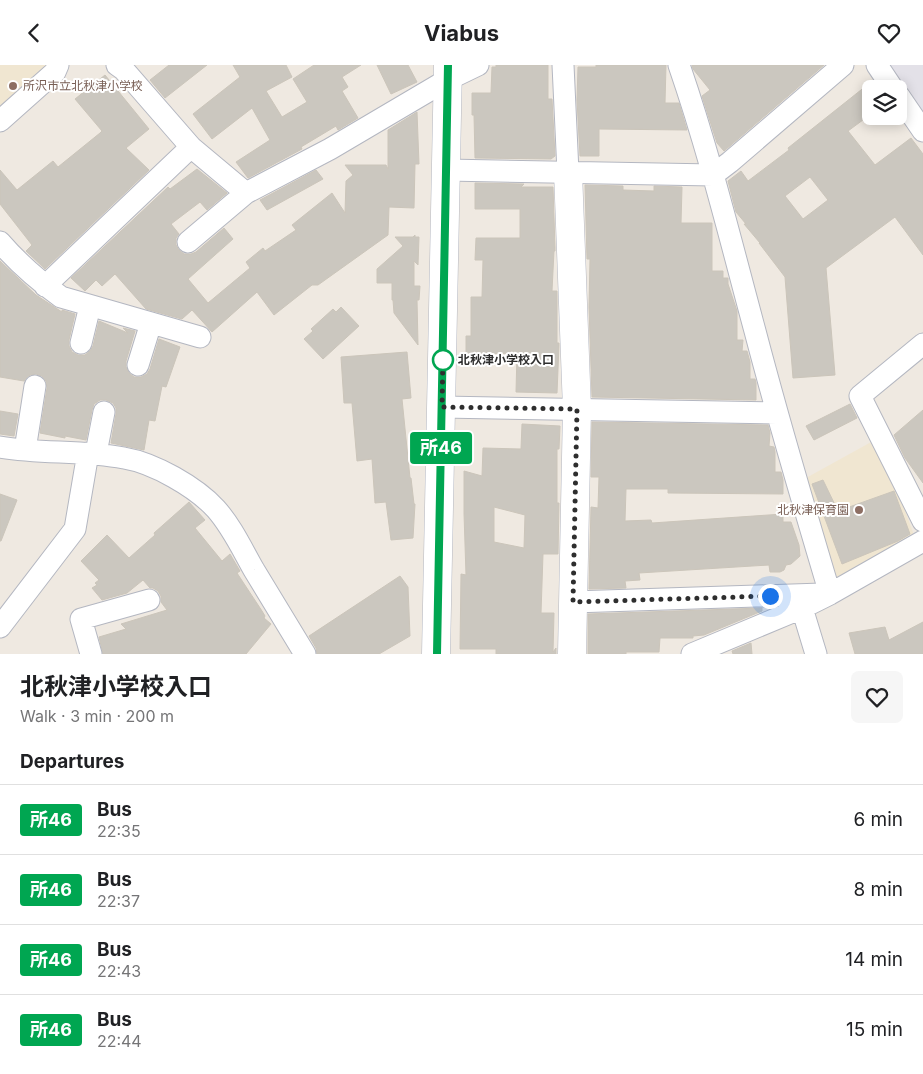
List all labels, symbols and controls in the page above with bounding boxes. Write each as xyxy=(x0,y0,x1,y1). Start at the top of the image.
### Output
icon: back xyxy=(20,19,48,47)
icon: heart xyxy=(875,19,903,47)
text: Viabus xyxy=(424,20,499,46)
place label: 所沢市立北秋津小学校 xyxy=(23,78,143,93)
marker: 所沢市立北秋津小学校 xyxy=(7,80,19,92)
map controls xyxy=(862,80,907,125)
button: layers xyxy=(862,80,907,125)
marker: 北秋津小学校入口 xyxy=(432,349,454,371)
place label: 北秋津小学校入口 xyxy=(458,352,554,367)
line badge: 所46 xyxy=(412,432,470,464)
text: 所46 xyxy=(420,437,462,458)
place label: 北秋津保育園 xyxy=(777,502,849,517)
marker: 北秋津保育園 xyxy=(853,504,865,516)
your location xyxy=(758,584,783,609)
button: heart xyxy=(851,671,903,723)
text: 北秋津小学校入口 xyxy=(20,672,212,701)
text: Walk · 3 min · 200 m xyxy=(20,706,174,726)
text: Departures xyxy=(20,750,124,773)
text: Bus xyxy=(97,798,132,821)
text: 6 min xyxy=(853,808,903,831)
text: 所46 xyxy=(30,809,72,830)
text: 22:35 xyxy=(97,821,141,841)
text: Bus xyxy=(97,868,132,891)
text: 8 min xyxy=(853,878,903,901)
text: 所46 xyxy=(30,879,72,900)
text: 22:37 xyxy=(97,891,140,911)
text: Bus xyxy=(97,938,132,961)
text: 14 min xyxy=(845,948,903,971)
text: 所46 xyxy=(30,949,72,970)
text: 22:43 xyxy=(97,961,141,981)
text: Bus xyxy=(97,1008,132,1031)
text: 15 min xyxy=(846,1018,903,1041)
text: 所46 xyxy=(30,1019,72,1040)
text: 22:44 xyxy=(97,1031,142,1051)

